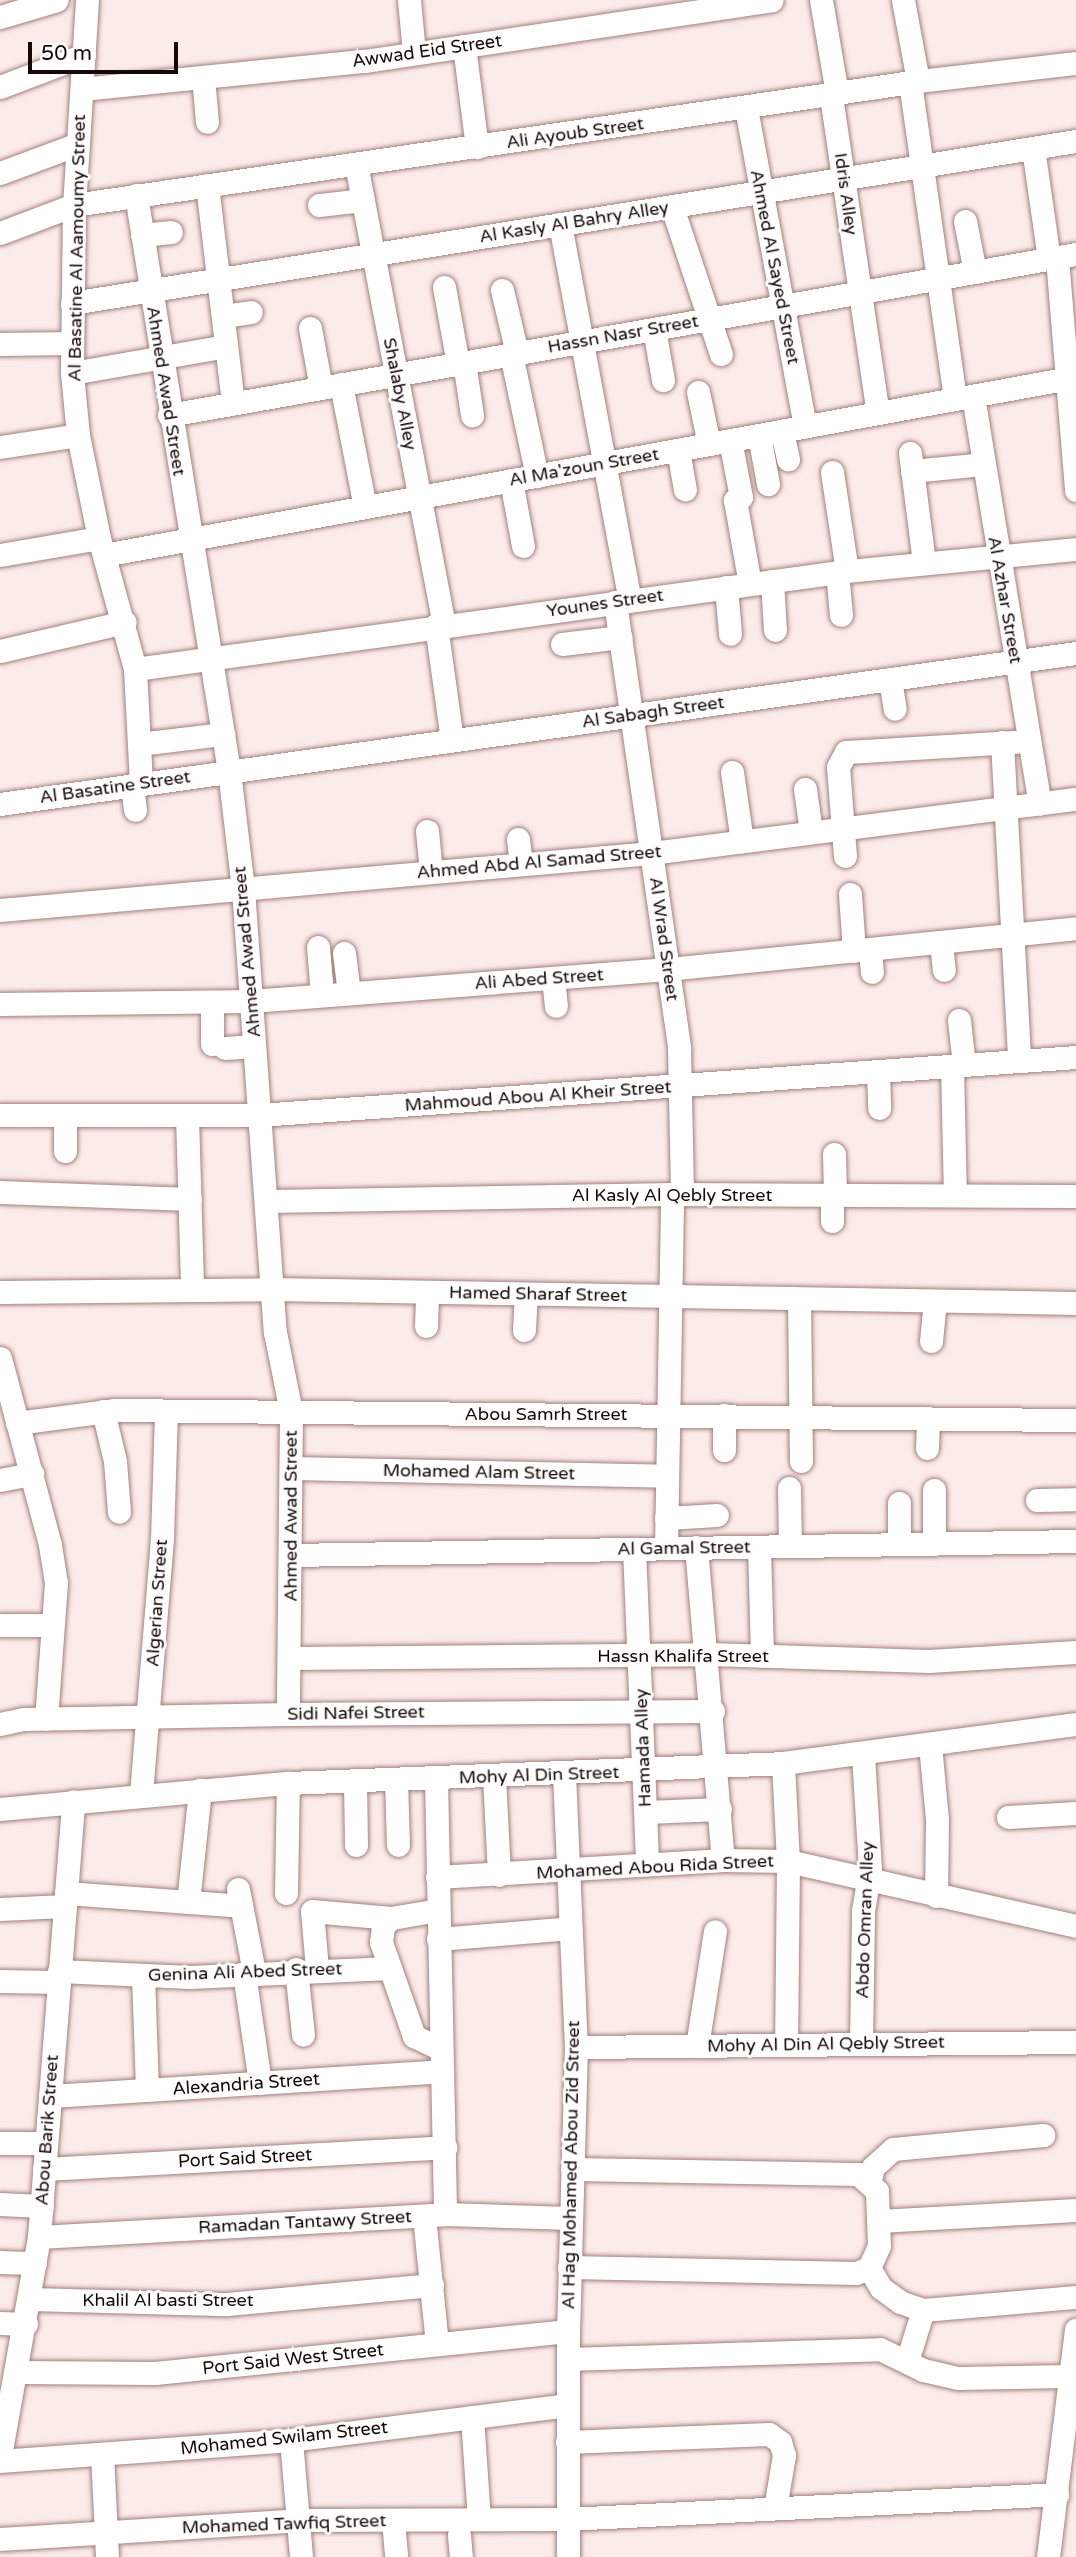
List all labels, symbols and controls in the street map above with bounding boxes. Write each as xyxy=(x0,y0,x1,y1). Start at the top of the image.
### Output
scale bar xyxy=(32,28,182,72)
street label: Awwad Eid Street xyxy=(351,30,503,72)
text: 50 m xyxy=(41,41,92,66)
street label: Ali Ayoub Street xyxy=(505,113,645,153)
street label: Al Basatine Al Aamoumy Street xyxy=(64,114,90,382)
street label: Idris Alley xyxy=(830,151,862,237)
street label: Ahmed Al Sayed Street xyxy=(746,168,804,366)
street label: Al Kasly Al Bahry Alley xyxy=(478,196,670,248)
street label: Ahmed Awad Street xyxy=(142,305,190,477)
street label: Hassn Nasr Street xyxy=(546,310,700,358)
street label: Shalaby Alley xyxy=(378,336,422,452)
street label: Al Ma'zoun Street xyxy=(507,443,661,491)
street label: Al Azhar Street xyxy=(983,535,1027,665)
street label: Younes Street xyxy=(545,584,665,622)
street label: Al Sabagh Street xyxy=(580,691,726,733)
street label: Al Basatine Street xyxy=(38,766,192,808)
street label: Ahmed Abd Al Samad Street xyxy=(416,841,662,883)
street label: Ahmed Awad Street xyxy=(229,866,265,1038)
street label: Al Wrad Street xyxy=(645,876,683,1002)
street label: Ali Abed Street xyxy=(474,964,604,994)
street label: Mahmoud Abou Al Kheir Street xyxy=(404,1076,672,1116)
street label: Al Kasly Al Qebly Street xyxy=(572,1184,772,1206)
street label: Hamed Sharaf Street xyxy=(449,1282,627,1306)
street label: Abou Samrh Street xyxy=(465,1403,627,1425)
street label: Ahmed Awad Street xyxy=(280,1430,302,1602)
street label: Mohamed Alam Street xyxy=(383,1460,575,1484)
street label: Al Gamal Street xyxy=(617,1536,751,1560)
street label: Algerian Street xyxy=(142,1538,172,1668)
street label: Hassn Khalifa Street xyxy=(597,1645,769,1667)
street label: Hamada Alley xyxy=(630,1688,656,1808)
street label: Sidi Nafei Street xyxy=(287,1701,425,1725)
street label: Mohy Al Din Street xyxy=(458,1761,620,1789)
street label: Abdo Omran Alley xyxy=(851,1841,879,1999)
street label: Mohamed Abou Rida Street xyxy=(536,1850,774,1884)
street label: Genina Ali Abed Street xyxy=(148,1958,342,1986)
street label: Al Hag Mohamed Abou Zid Street xyxy=(558,2020,584,2310)
street label: Mohy Al Din Al Qebly Street xyxy=(707,2031,945,2057)
street label: Abou Barik Street xyxy=(31,2054,63,2206)
street label: Alexandria Street xyxy=(172,2068,320,2100)
street label: Port Said Street xyxy=(177,2144,313,2172)
street label: Ramadan Tantawy Street xyxy=(198,2206,412,2238)
street label: Khalil Al basti Street xyxy=(82,2289,254,2311)
street label: Port Said West Street xyxy=(201,2339,385,2379)
street label: Mohamed Swilam Street xyxy=(179,2416,389,2460)
street label: Mohamed Tawfiq Street xyxy=(181,2510,387,2538)

